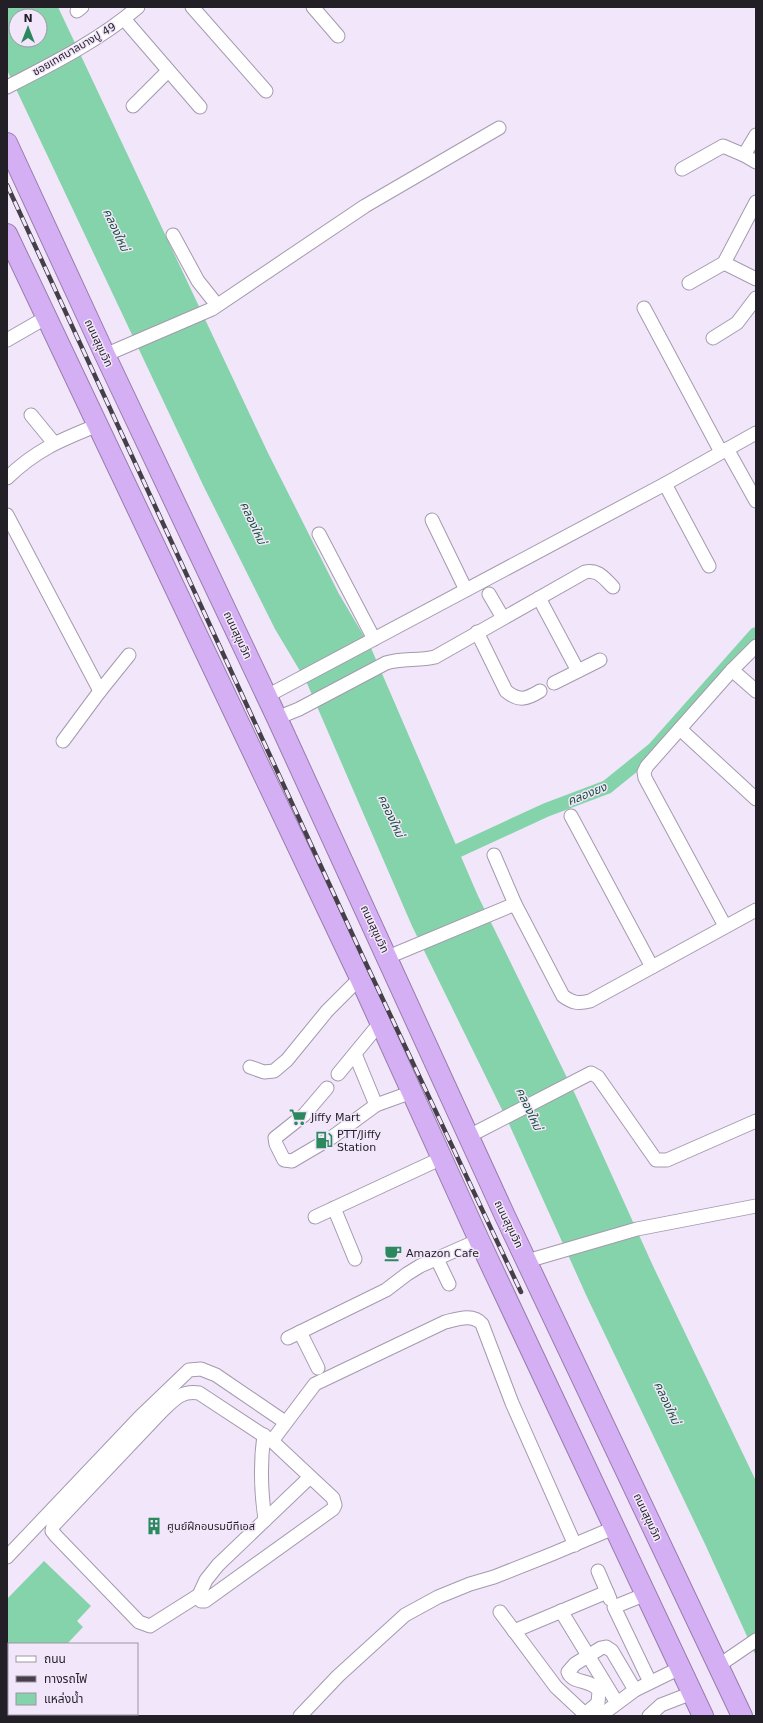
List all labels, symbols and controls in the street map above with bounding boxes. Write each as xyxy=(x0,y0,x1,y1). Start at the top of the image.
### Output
north arrow xyxy=(8,8,48,48)
text: N xyxy=(23,12,33,25)
street label: ซอยเทศบาลบางปู 49 xyxy=(30,20,118,79)
water label: คลองใหม่ xyxy=(100,206,133,255)
street label: ถนนสุขุมวิท xyxy=(82,317,115,369)
water label: คลองใหม่ xyxy=(237,499,270,548)
street label: ถนนสุขุมวิท xyxy=(221,609,254,661)
water label: คลองยง xyxy=(565,780,609,808)
water label: คลองใหม่ xyxy=(375,792,408,841)
street label: ถนนสุขุมวิท xyxy=(358,903,391,955)
water label: คลองใหม่ xyxy=(513,1085,546,1134)
supermarket icon: Jiffy Mart xyxy=(288,1107,308,1127)
place label: Jiffy Mart xyxy=(310,1111,361,1124)
place label: PTT/Jiffy Station xyxy=(337,1128,381,1154)
fuel station icon: PTT/Jiffy Station xyxy=(314,1130,334,1150)
street label: ถนนสุขุมวิท xyxy=(491,1198,526,1250)
cafe icon: Amazon Cafe xyxy=(383,1243,403,1263)
place label: Amazon Cafe xyxy=(406,1247,479,1260)
water label: คลองใหม่ xyxy=(651,1379,684,1428)
street label: ถนนสุขุมวิท xyxy=(631,1491,664,1543)
building icon: ศูนย์ฝึกอบรมบีทีเอส xyxy=(144,1516,164,1536)
place label: ศูนย์ฝึกอบรมบีทีเอส xyxy=(167,1520,255,1533)
legend xyxy=(8,1643,138,1715)
text: ถนน xyxy=(44,1652,66,1666)
text: ทางรถไฟ xyxy=(44,1672,87,1686)
text: แหล่งน้ำ xyxy=(44,1690,83,1706)

